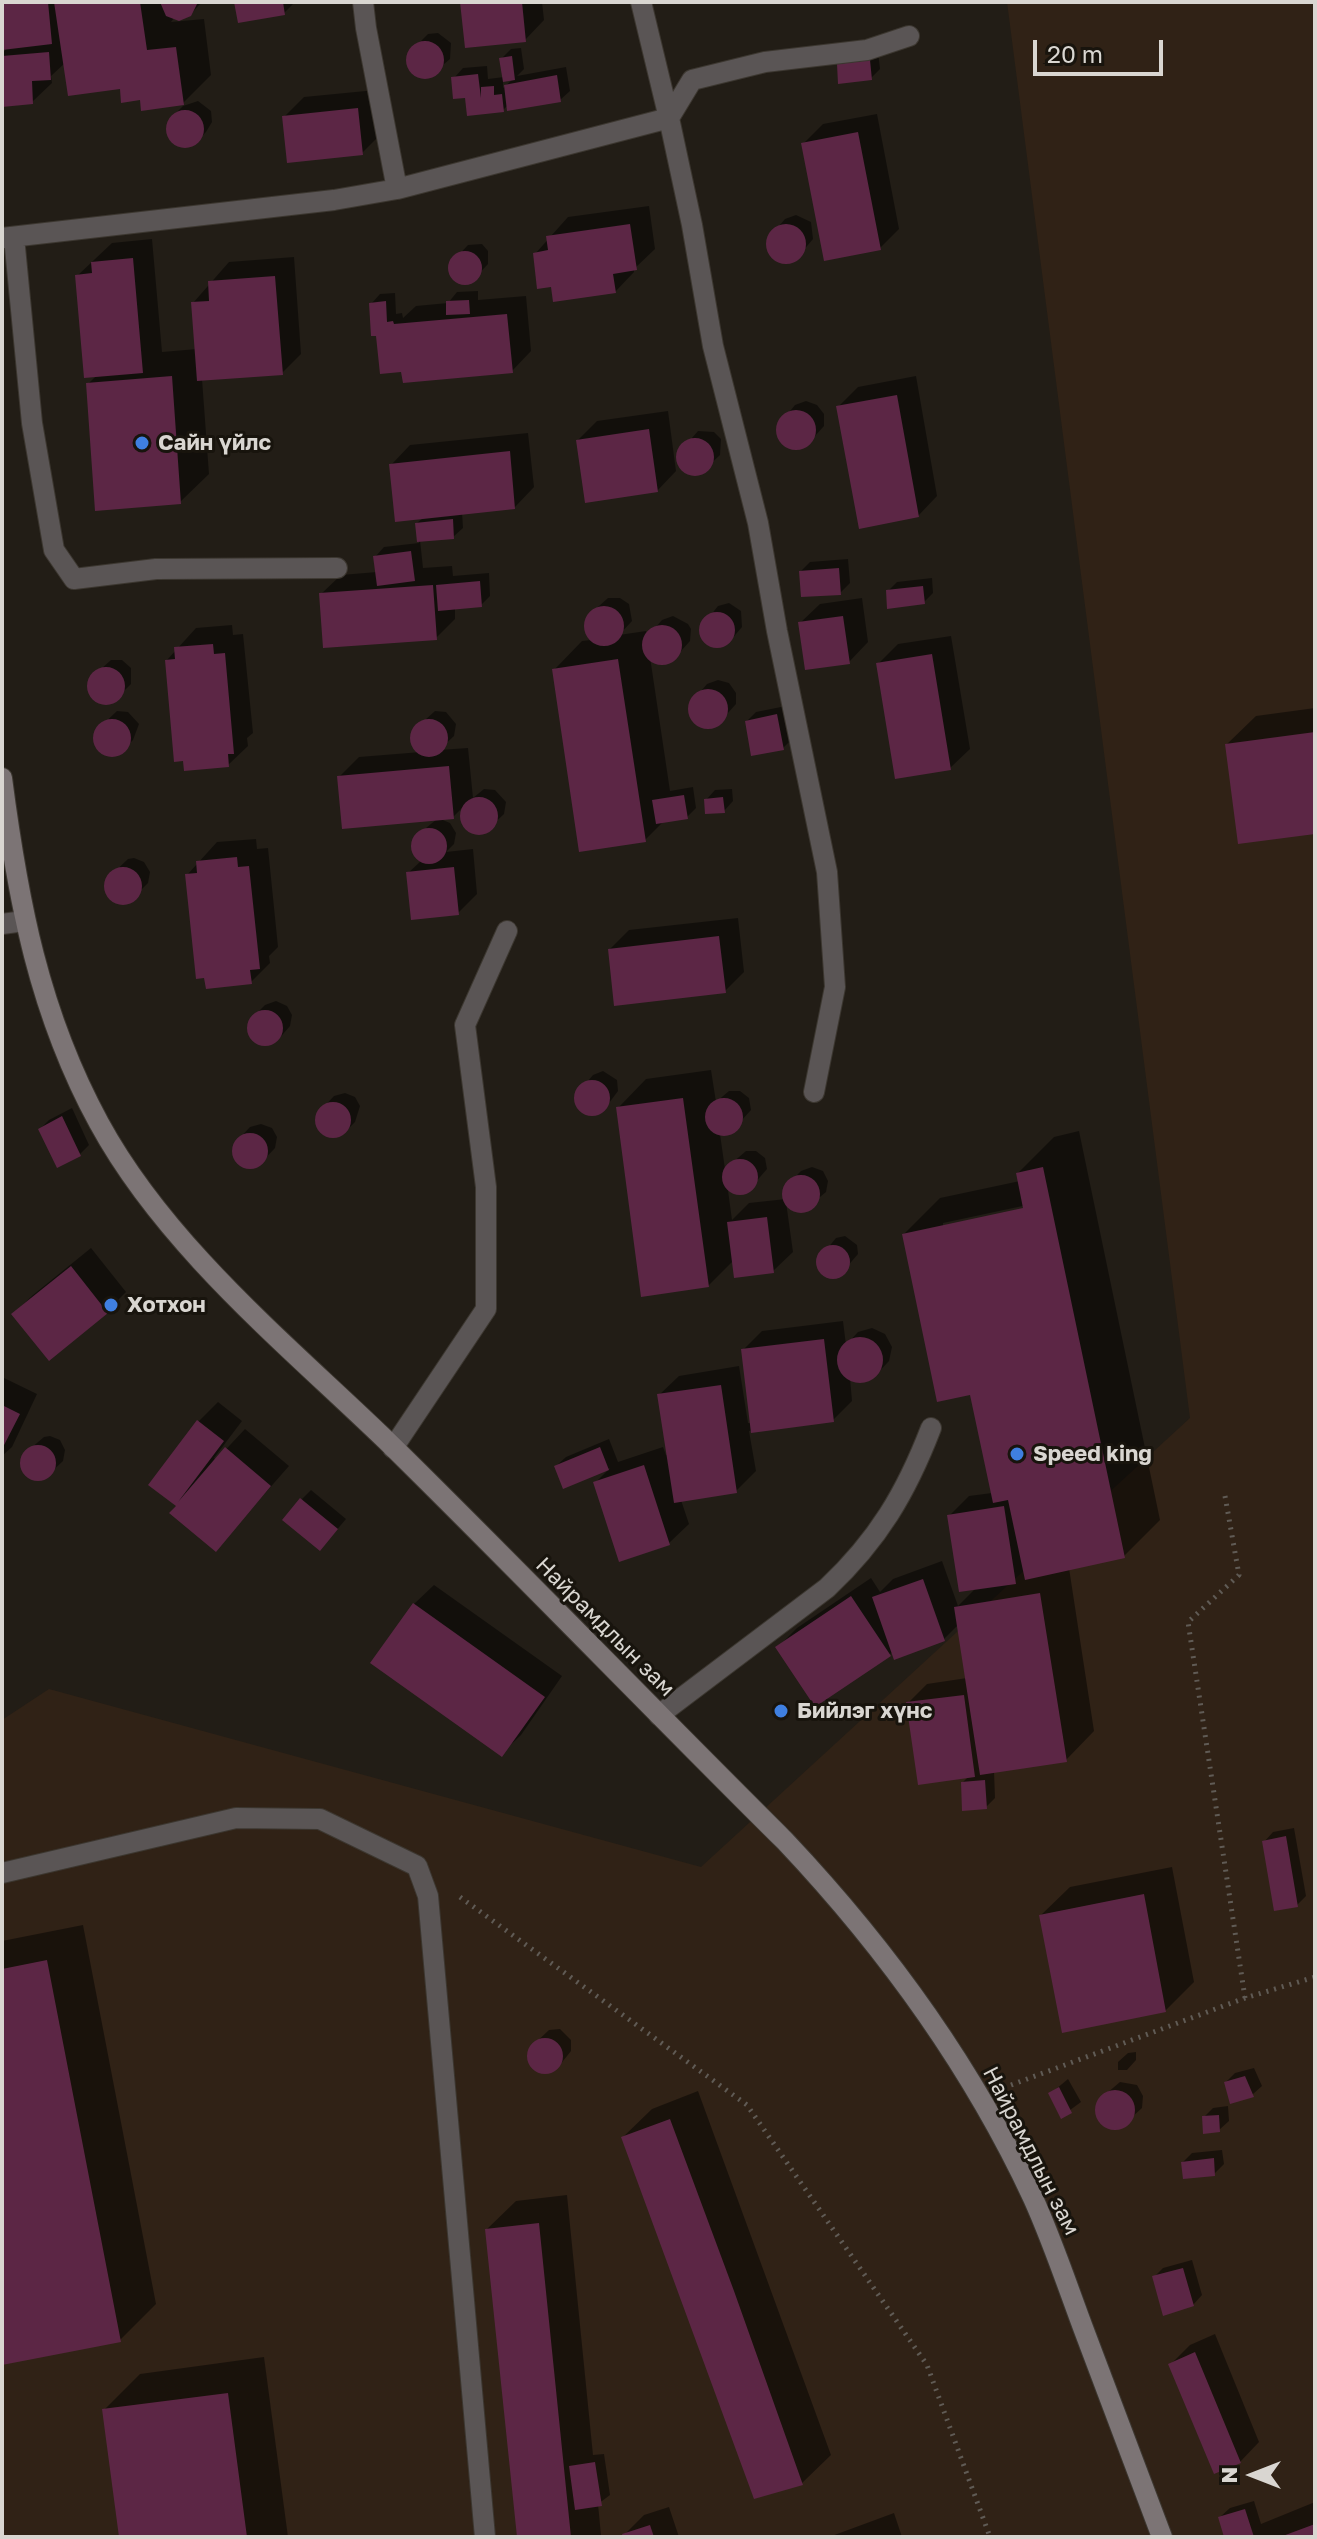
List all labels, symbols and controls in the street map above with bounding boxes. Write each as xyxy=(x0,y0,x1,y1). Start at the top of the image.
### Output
scale bar xyxy=(1037,24,1167,74)
text: 20 m xyxy=(1047,39,1103,68)
place label: Сайн үйлс xyxy=(158,430,271,456)
marker: Сайн үйлс xyxy=(133,434,151,452)
place label: Хотхон xyxy=(127,1292,206,1318)
marker: Хотхон xyxy=(102,1296,120,1314)
place label: Speed king xyxy=(1033,1441,1152,1467)
marker: Speed king xyxy=(1008,1445,1026,1463)
street label: Найрамдлын зам xyxy=(530,1552,680,1702)
place label: Бийлэг хүнс xyxy=(797,1698,932,1724)
marker: Бийлэг хүнс xyxy=(772,1702,790,1720)
street label: Найрамдлын зам xyxy=(977,2062,1085,2240)
north arrow xyxy=(1213,2435,1293,2515)
text: N xyxy=(1215,2467,1242,2483)

